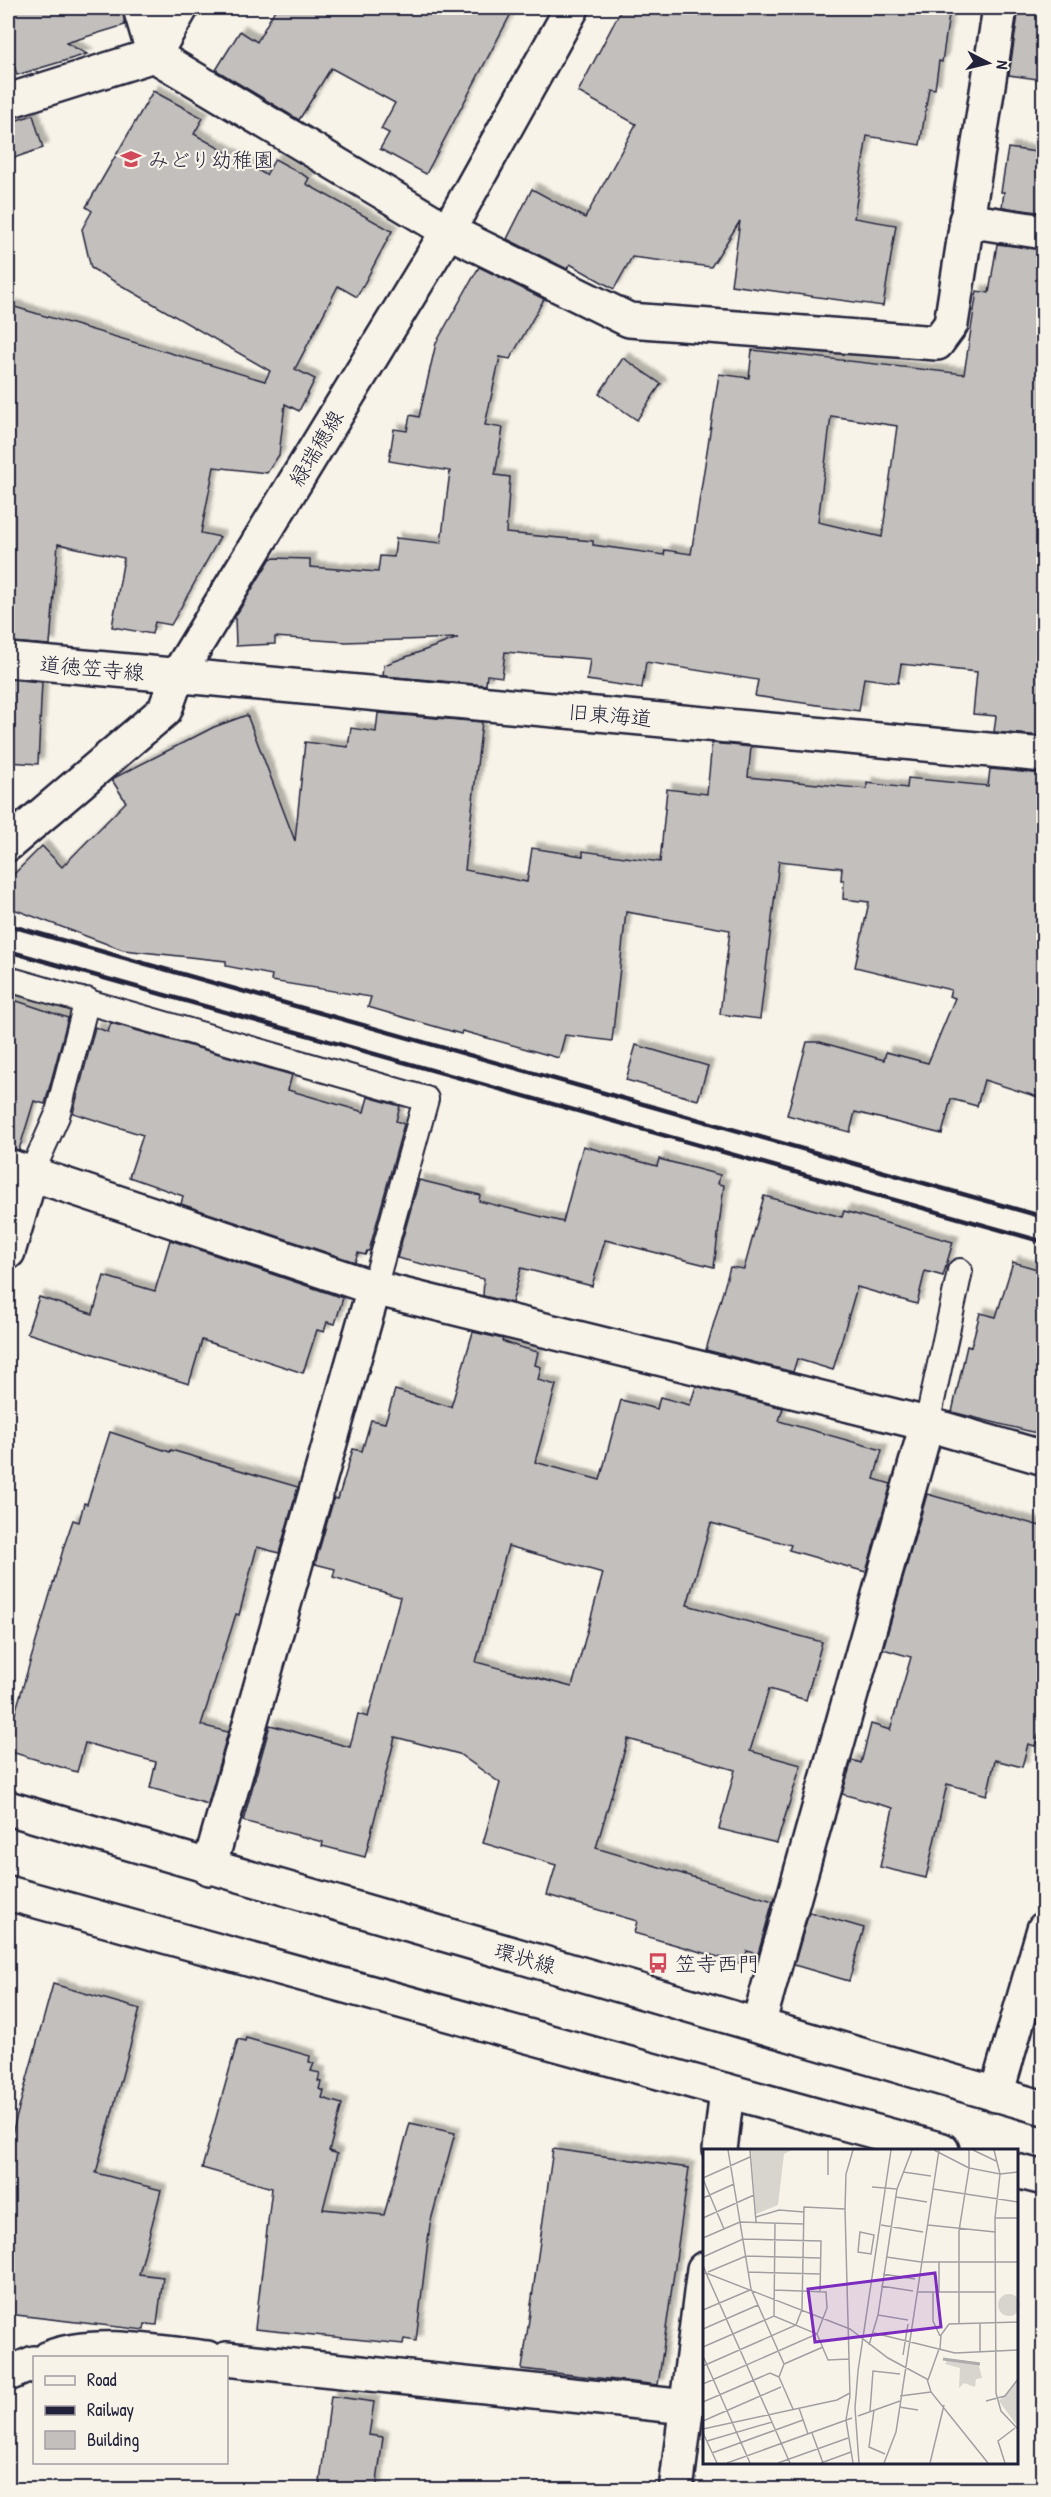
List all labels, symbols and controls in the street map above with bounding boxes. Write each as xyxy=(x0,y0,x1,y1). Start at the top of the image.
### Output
north arrow xyxy=(958,33,1018,93)
text: N xyxy=(991,59,1014,71)
place label: みどり幼稚園 xyxy=(148,145,274,174)
school or university icon: みどり幼稚園 xyxy=(119,147,143,171)
street label: 緑瑞穂線 xyxy=(282,405,350,491)
street label: 道徳笠寺線 xyxy=(38,649,146,687)
street label: 旧東海道 xyxy=(567,697,653,733)
street label: 環状線 xyxy=(491,1935,559,1981)
place label: 笠寺西門 xyxy=(675,1949,759,1978)
bus stop icon: 笠寺西門 xyxy=(646,1951,670,1975)
inset map xyxy=(703,2149,1018,2464)
legend xyxy=(33,2356,228,2464)
text: Road xyxy=(87,2367,117,2392)
text: Railway xyxy=(87,2397,134,2422)
text: Building xyxy=(87,2427,139,2452)

